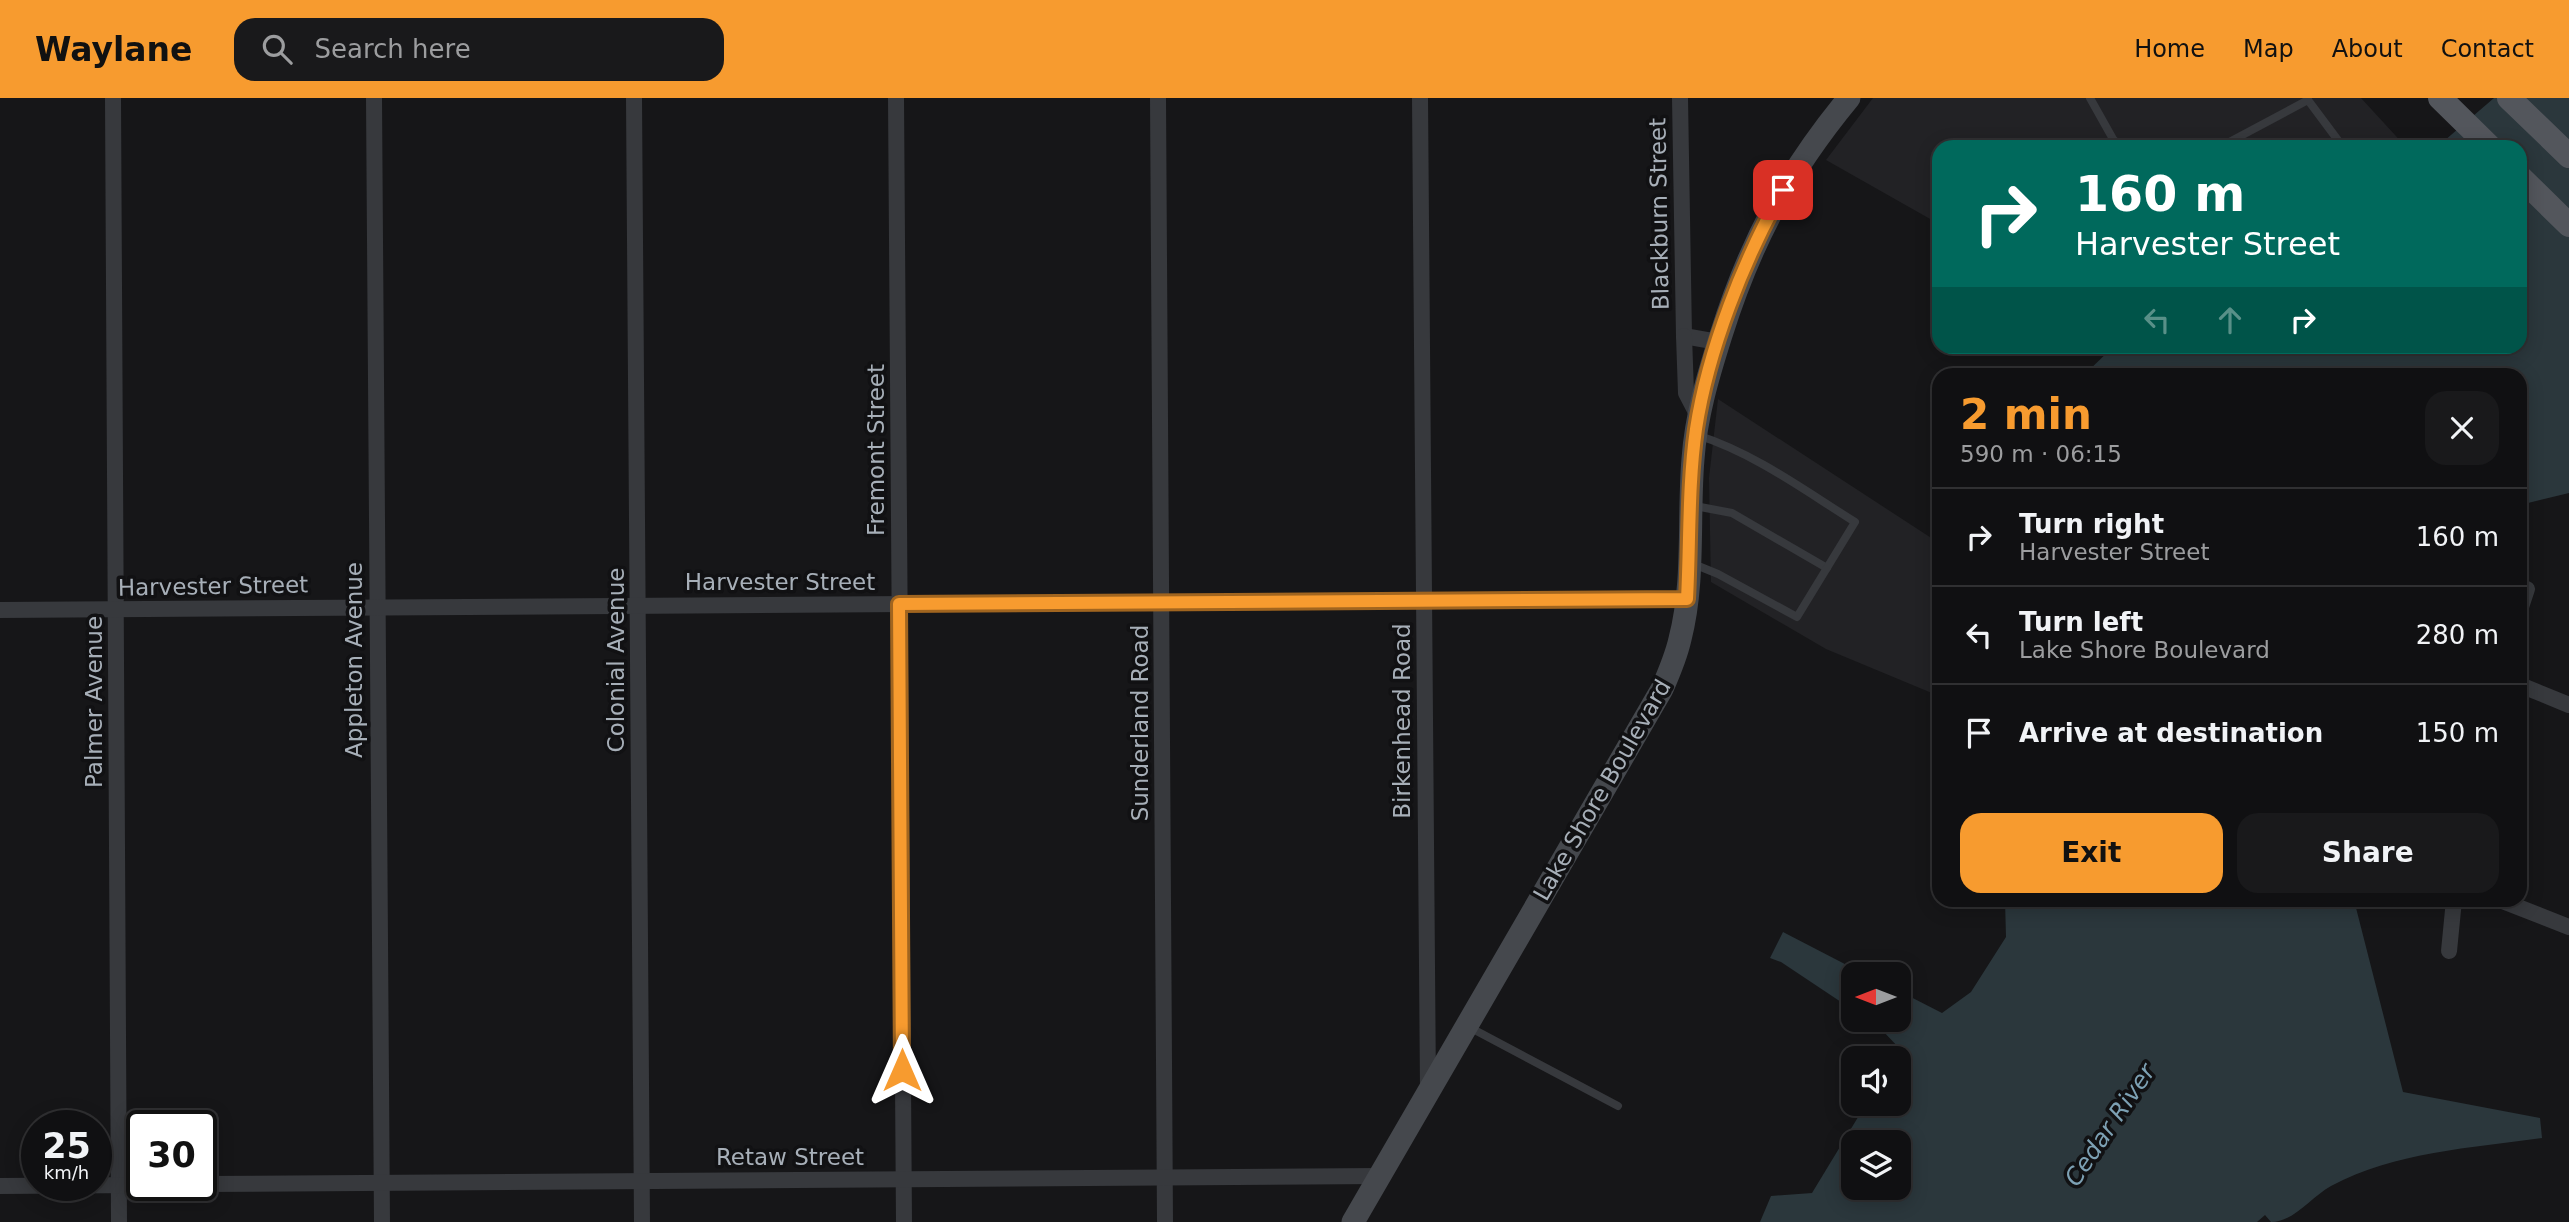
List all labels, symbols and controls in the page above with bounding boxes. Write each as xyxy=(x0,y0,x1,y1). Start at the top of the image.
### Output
search box xyxy=(234,18,724,81)
text: Waylane xyxy=(35,30,192,69)
icon: search xyxy=(258,30,296,68)
text: Search here xyxy=(314,34,471,64)
text: Home xyxy=(2134,35,2205,63)
text: Map xyxy=(2243,35,2294,63)
text: About xyxy=(2332,35,2403,63)
text: Contact xyxy=(2441,35,2534,63)
street label: Blackburn Street xyxy=(1644,118,1674,310)
pin xyxy=(1753,160,1813,220)
text: 160 m xyxy=(2075,166,2245,223)
icon: right xyxy=(1960,168,2051,259)
icon: arrive xyxy=(1764,171,1802,209)
text: Harvester Street xyxy=(2075,225,2340,263)
icon: left xyxy=(2138,301,2176,339)
icon: ahead xyxy=(2211,301,2249,339)
icon: right xyxy=(2284,301,2322,339)
street label: Fremont Street xyxy=(863,364,889,536)
text: 2 min xyxy=(1960,390,2092,439)
button: close xyxy=(2425,391,2499,465)
text: 590 m · 06:15 xyxy=(1960,441,2122,467)
text: Turn right xyxy=(2019,509,2164,539)
icon: right xyxy=(1960,518,1998,556)
text: 160 m xyxy=(2416,522,2499,552)
text: Harvester Street xyxy=(2019,539,2209,565)
street label: Appleton Avenue xyxy=(341,562,367,758)
street label: Colonial Avenue xyxy=(603,568,629,752)
street label: Harvester Street xyxy=(685,569,875,595)
street label: Harvester Street xyxy=(118,571,308,601)
text: Turn left xyxy=(2019,607,2143,637)
street label: Palmer Avenue xyxy=(81,616,107,788)
icon: left xyxy=(1960,616,1998,654)
text: 280 m xyxy=(2416,620,2499,650)
street label: Birkenhead Road xyxy=(1389,623,1415,819)
street label: Sunderland Road xyxy=(1127,625,1153,821)
text: Lake Shore Boulevard xyxy=(2019,637,2270,663)
street label: Lake Shore Boulevard xyxy=(1528,675,1676,905)
icon: arrive xyxy=(1960,714,1998,752)
text: Arrive at destination xyxy=(2019,718,2323,748)
text: 150 m xyxy=(2416,718,2499,748)
button: Exit xyxy=(1960,813,2223,893)
button: Share xyxy=(2237,813,2499,893)
north arrow xyxy=(1841,962,1911,1032)
map controls xyxy=(1841,962,1911,1200)
position arrow xyxy=(865,1033,939,1107)
button: sound xyxy=(1841,1046,1911,1116)
water label: Cedar River xyxy=(2059,1057,2162,1191)
speed limit sign: 30 xyxy=(126,1110,217,1201)
text: 25 xyxy=(42,1126,91,1166)
button: layers xyxy=(1841,1130,1911,1200)
street label: Retaw Street xyxy=(716,1144,864,1170)
text: km/h xyxy=(44,1162,89,1183)

